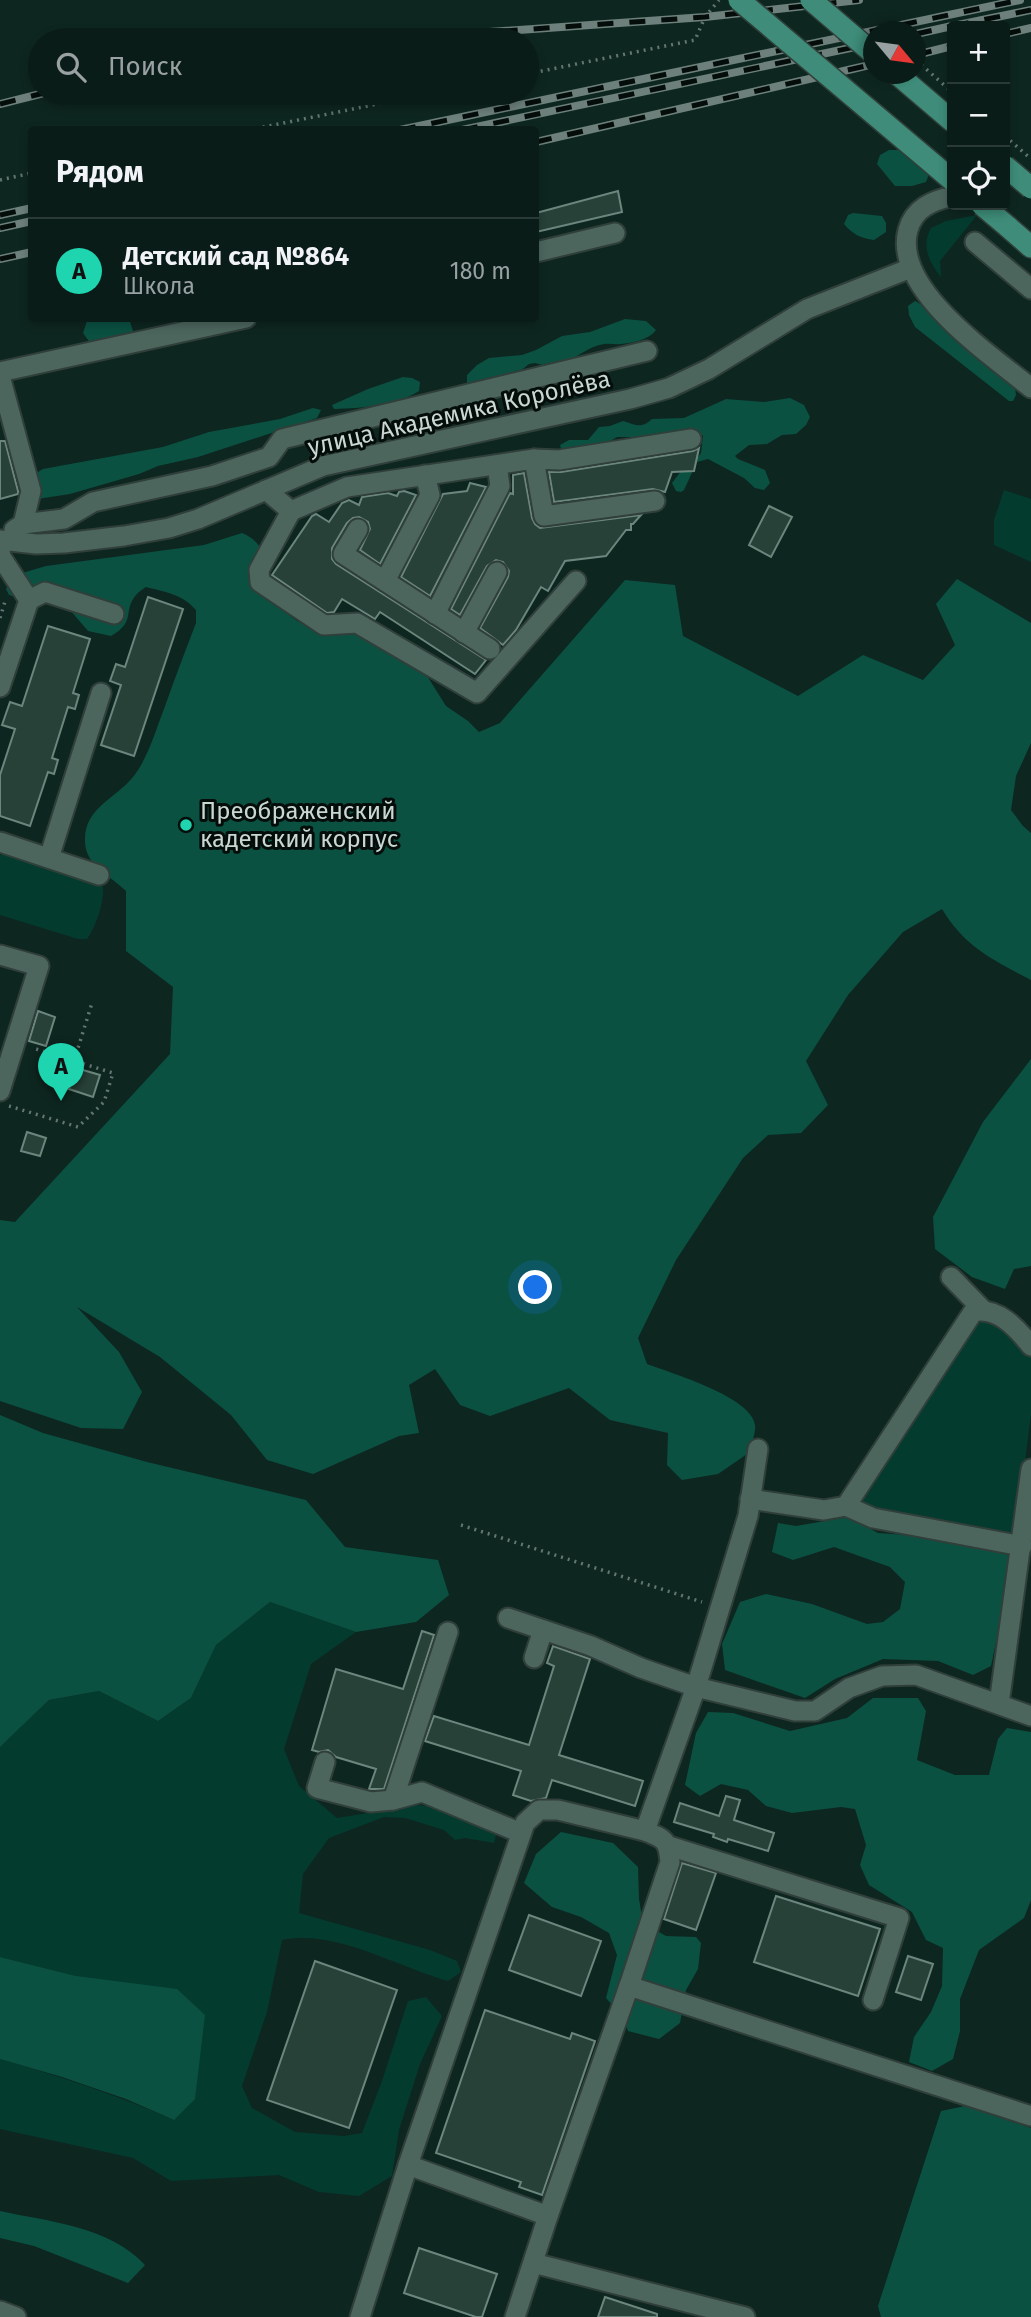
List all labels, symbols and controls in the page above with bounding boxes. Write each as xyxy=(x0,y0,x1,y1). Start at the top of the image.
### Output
north arrow xyxy=(863,21,926,84)
map controls xyxy=(947,21,1010,210)
button: + xyxy=(947,21,1010,84)
search box xyxy=(28,28,539,105)
icon: search xyxy=(52,48,90,86)
text: Поиск xyxy=(108,51,182,82)
button: − xyxy=(947,84,1010,147)
button: locate xyxy=(947,147,1010,210)
text: Рядом xyxy=(56,154,144,190)
text: Детский сад №864 xyxy=(123,241,349,272)
text: A xyxy=(72,257,86,285)
text: 180 m xyxy=(450,257,511,285)
text: Школа xyxy=(123,272,195,300)
street label: улица Академика Королёва xyxy=(305,365,613,461)
place label: Преображенский кадетский корпус xyxy=(200,797,398,853)
marker: Преображенский кадетский корпус xyxy=(178,817,194,833)
pin: A xyxy=(38,1043,84,1101)
your location xyxy=(518,1270,552,1304)

